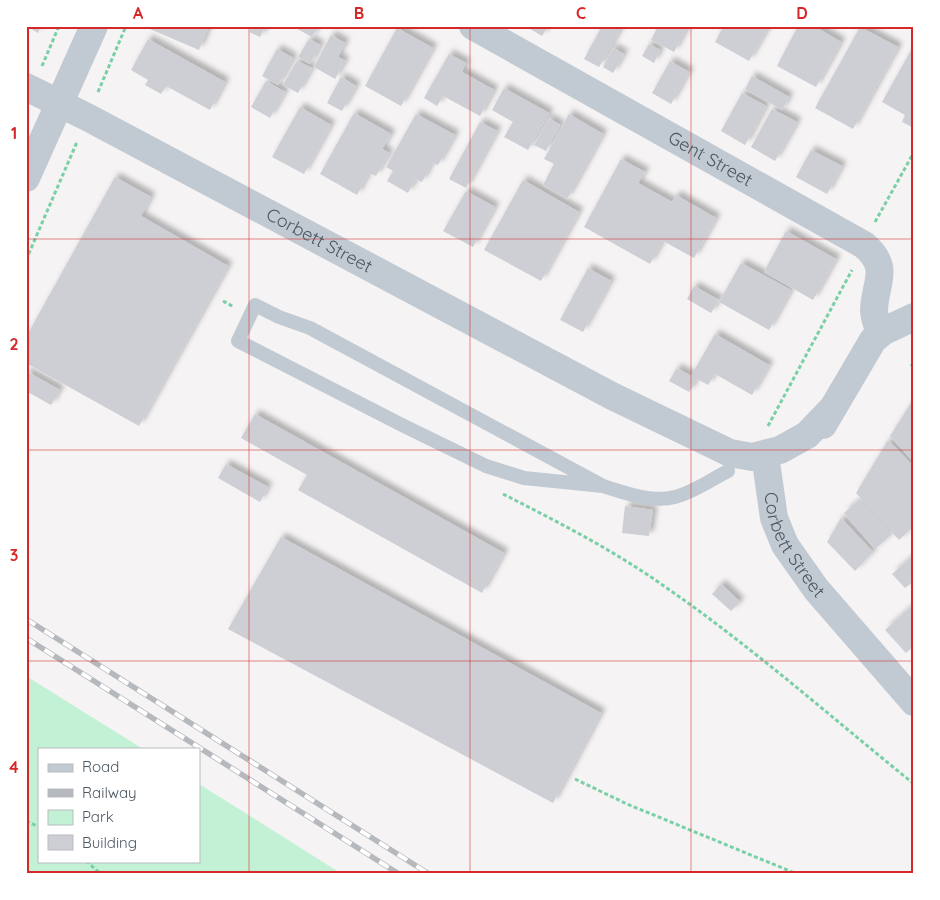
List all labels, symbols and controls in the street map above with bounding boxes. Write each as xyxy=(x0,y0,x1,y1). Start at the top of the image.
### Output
text: A xyxy=(133,3,144,23)
text: B xyxy=(354,3,364,23)
text: C xyxy=(576,3,586,23)
text: D xyxy=(796,3,808,23)
text: 1 xyxy=(11,123,17,143)
street label: Gent Street xyxy=(664,126,757,191)
street label: Corbett Street xyxy=(262,202,377,278)
text: 2 xyxy=(9,334,19,354)
street label: Corbett Street xyxy=(759,490,830,602)
text: 3 xyxy=(10,545,18,565)
legend xyxy=(38,748,200,862)
text: 4 xyxy=(9,757,19,777)
text: Road xyxy=(82,757,119,776)
text: Railway xyxy=(82,783,137,802)
text: Park xyxy=(82,807,114,826)
text: Building xyxy=(82,833,137,852)

